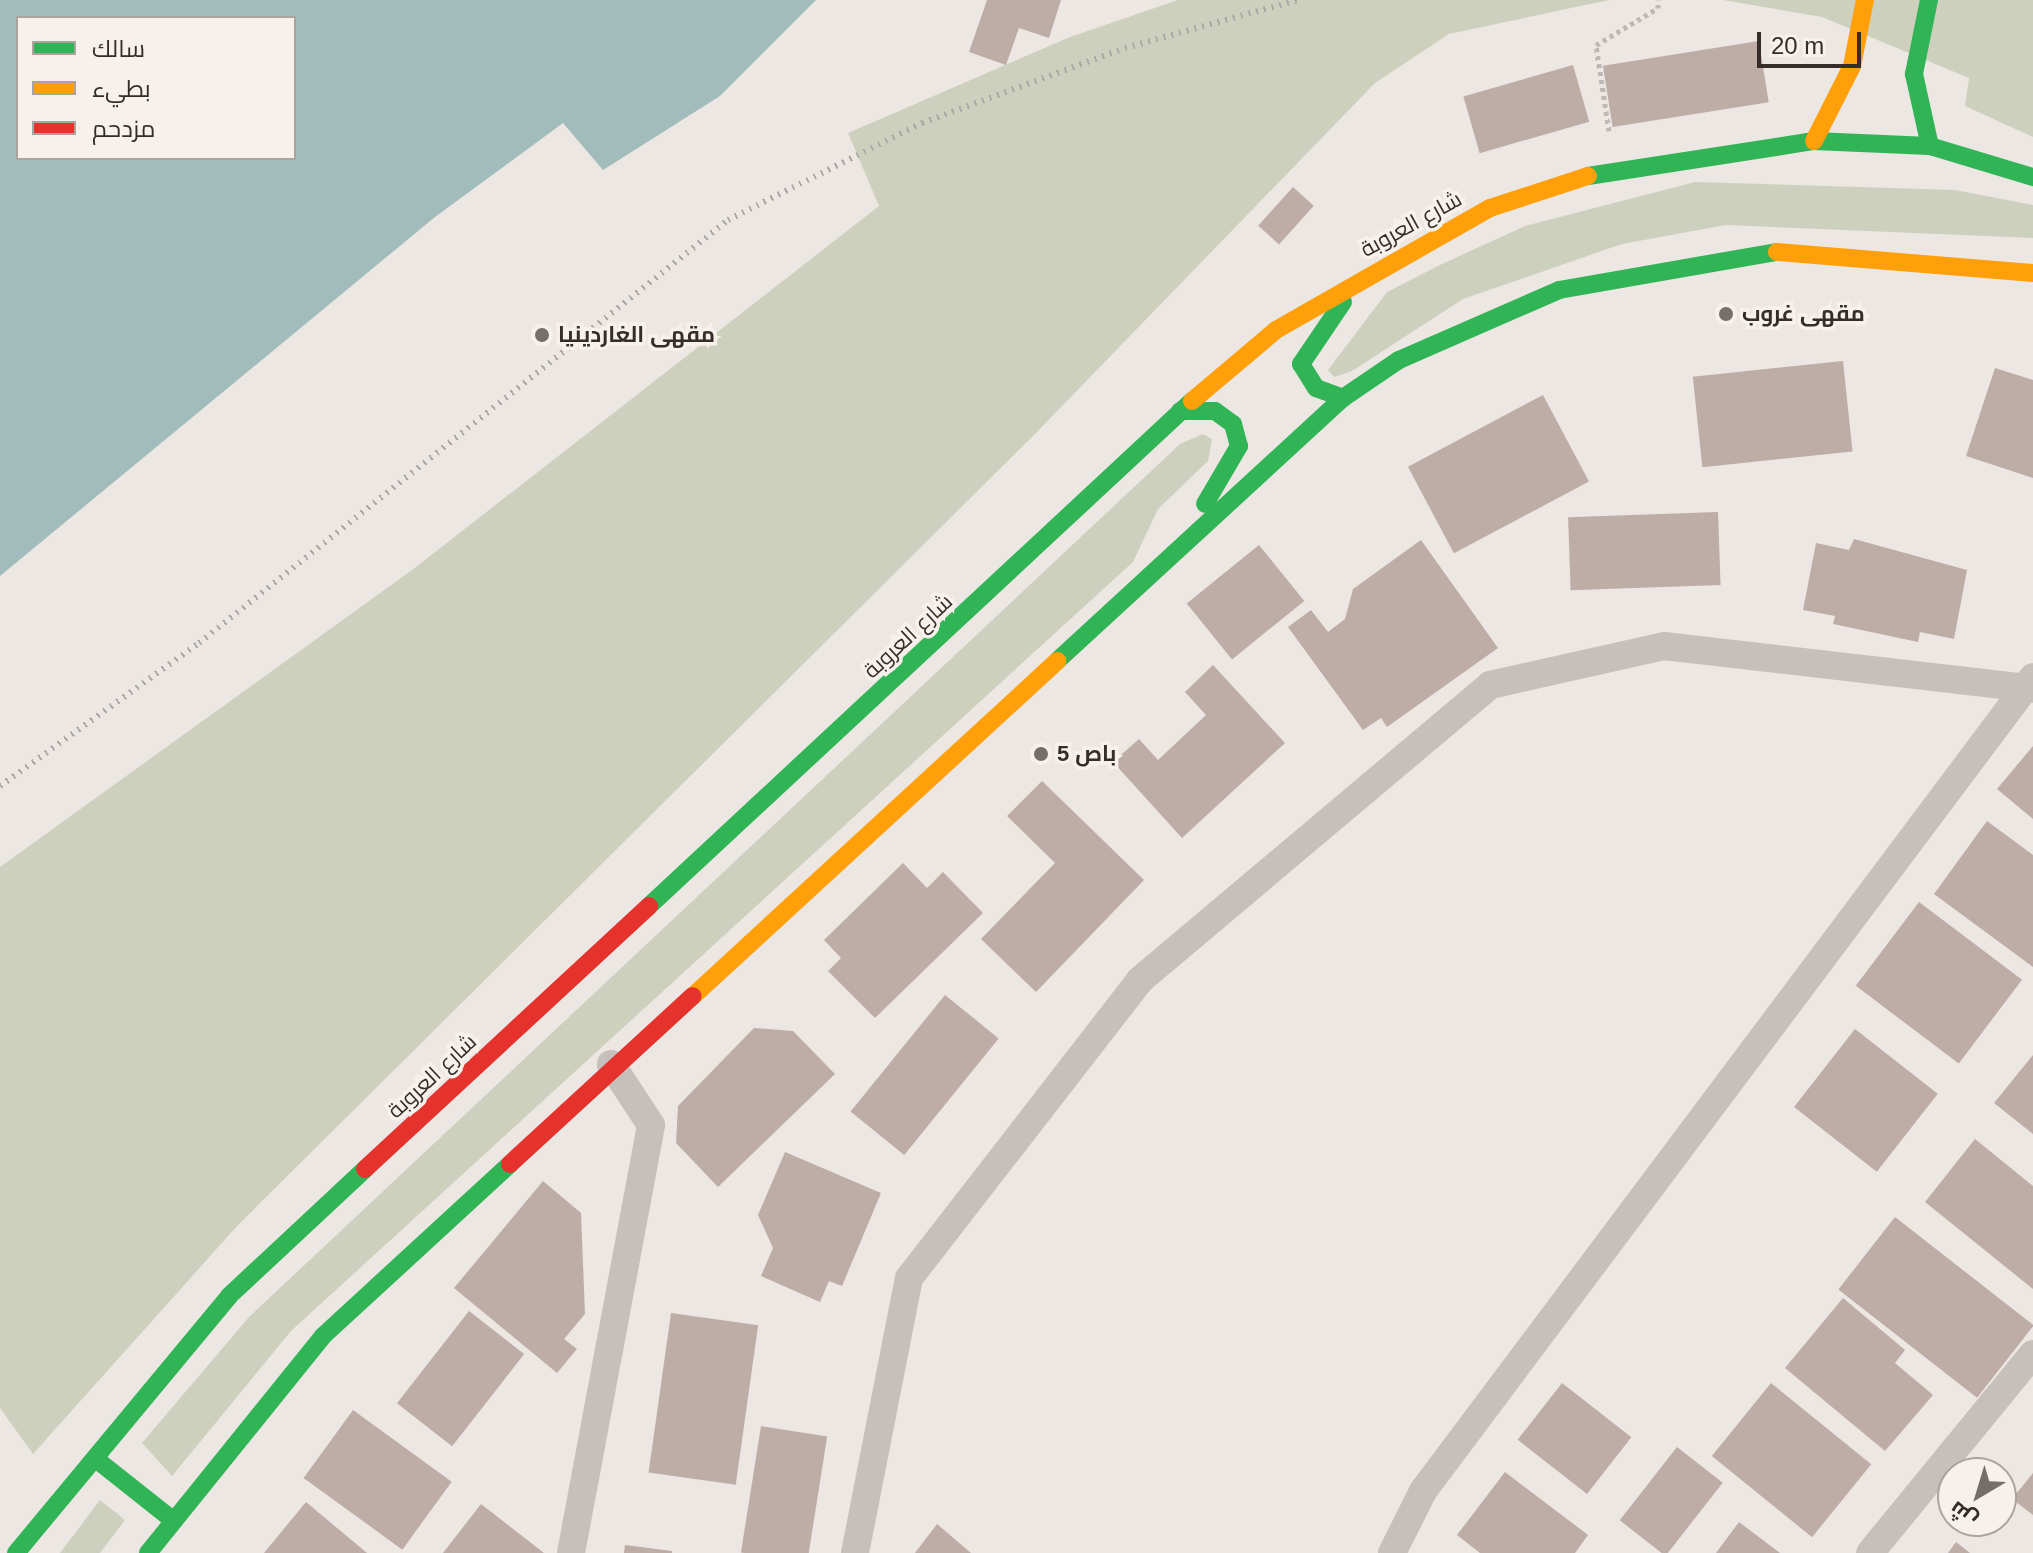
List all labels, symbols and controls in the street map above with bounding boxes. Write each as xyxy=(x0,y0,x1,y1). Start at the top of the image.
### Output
legend xyxy=(16,16,296,160)
scale bar xyxy=(1761,16,1865,66)
text: 20 m xyxy=(1771,32,1824,59)
text: سالك xyxy=(92,35,145,62)
text: بطيء xyxy=(92,75,151,102)
text: مزدحم xyxy=(92,115,155,142)
street label: شارع العروبة xyxy=(1356,185,1466,263)
place label: مقهى غروب xyxy=(1742,301,1865,327)
marker: مقهى غروب xyxy=(1717,305,1735,323)
place label: مقهى الغاردينيا xyxy=(558,322,715,348)
marker: مقهى الغاردينيا xyxy=(533,326,551,344)
street label: شارع العروبة xyxy=(858,588,958,684)
place label: باص 5 xyxy=(1057,741,1116,767)
marker: باص 5 xyxy=(1032,745,1050,763)
street label: شارع العروبة xyxy=(382,1028,482,1124)
north arrow xyxy=(1937,1457,2017,1537)
text: ش xyxy=(1944,1496,1982,1533)

